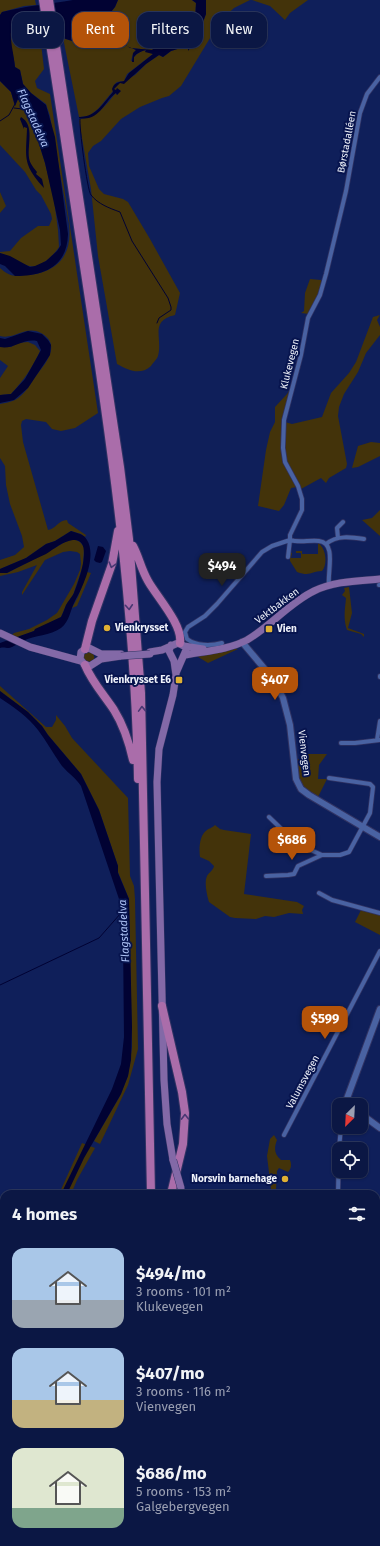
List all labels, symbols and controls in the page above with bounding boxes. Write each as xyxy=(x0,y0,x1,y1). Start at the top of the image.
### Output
chip: Buy xyxy=(12,12,64,48)
chip: Rent xyxy=(72,12,129,48)
chip: Filters xyxy=(137,12,203,48)
chip: New xyxy=(211,12,267,48)
water label: Flagstadelva xyxy=(14,87,52,149)
street label: Børstadalléen xyxy=(335,110,359,174)
street label: Klukevegen xyxy=(278,337,302,391)
pin: $494 xyxy=(198,553,246,587)
text: $494 xyxy=(208,558,236,573)
one-way arrow xyxy=(108,561,117,568)
street label: Vektbakken xyxy=(253,585,301,627)
one-way arrow xyxy=(124,604,133,610)
place label: Vienkrysset xyxy=(114,622,169,634)
marker: Vienkrysset xyxy=(102,623,112,633)
place label: Vien xyxy=(276,623,297,635)
marker: Vien xyxy=(264,624,274,634)
pin: $407 xyxy=(251,667,299,701)
text: $407 xyxy=(261,672,289,687)
place label: Vienkrysset E6 xyxy=(103,674,171,686)
marker: Vienkrysset E6 xyxy=(174,675,184,685)
one-way arrow xyxy=(138,706,146,712)
street label: Vienvegen xyxy=(295,729,313,777)
pin: $686 xyxy=(268,827,316,861)
text: $686 xyxy=(277,832,307,847)
water label: Flagstadelva xyxy=(116,899,132,963)
pin: $599 xyxy=(301,1006,349,1040)
text: $599 xyxy=(311,1011,339,1026)
street label: Valumsvegen xyxy=(284,1053,322,1111)
north arrow xyxy=(332,1098,368,1134)
map controls xyxy=(332,1098,368,1178)
one-way arrow xyxy=(180,1114,189,1120)
button: locate xyxy=(332,1142,368,1178)
place label: Norsvin barnehage xyxy=(191,1173,277,1185)
marker: Norsvin barnehage xyxy=(280,1174,290,1184)
icon: filters xyxy=(346,1203,368,1225)
text: 4 homes xyxy=(12,1204,77,1225)
text: $494/mo xyxy=(136,1263,206,1284)
icon: home xyxy=(44,1264,92,1312)
text: 3 rooms · 101 m² xyxy=(136,1284,231,1299)
text: Klukevegen xyxy=(136,1299,203,1314)
text: $407/mo xyxy=(136,1363,204,1384)
icon: home xyxy=(44,1364,92,1412)
text: 3 rooms · 116 m² xyxy=(136,1384,231,1399)
text: Vienvegen xyxy=(136,1399,196,1414)
text: $686/mo xyxy=(136,1463,207,1484)
icon: home xyxy=(44,1464,92,1512)
text: 5 rooms · 153 m² xyxy=(136,1484,231,1499)
text: Galgebergvegen xyxy=(136,1499,230,1514)

